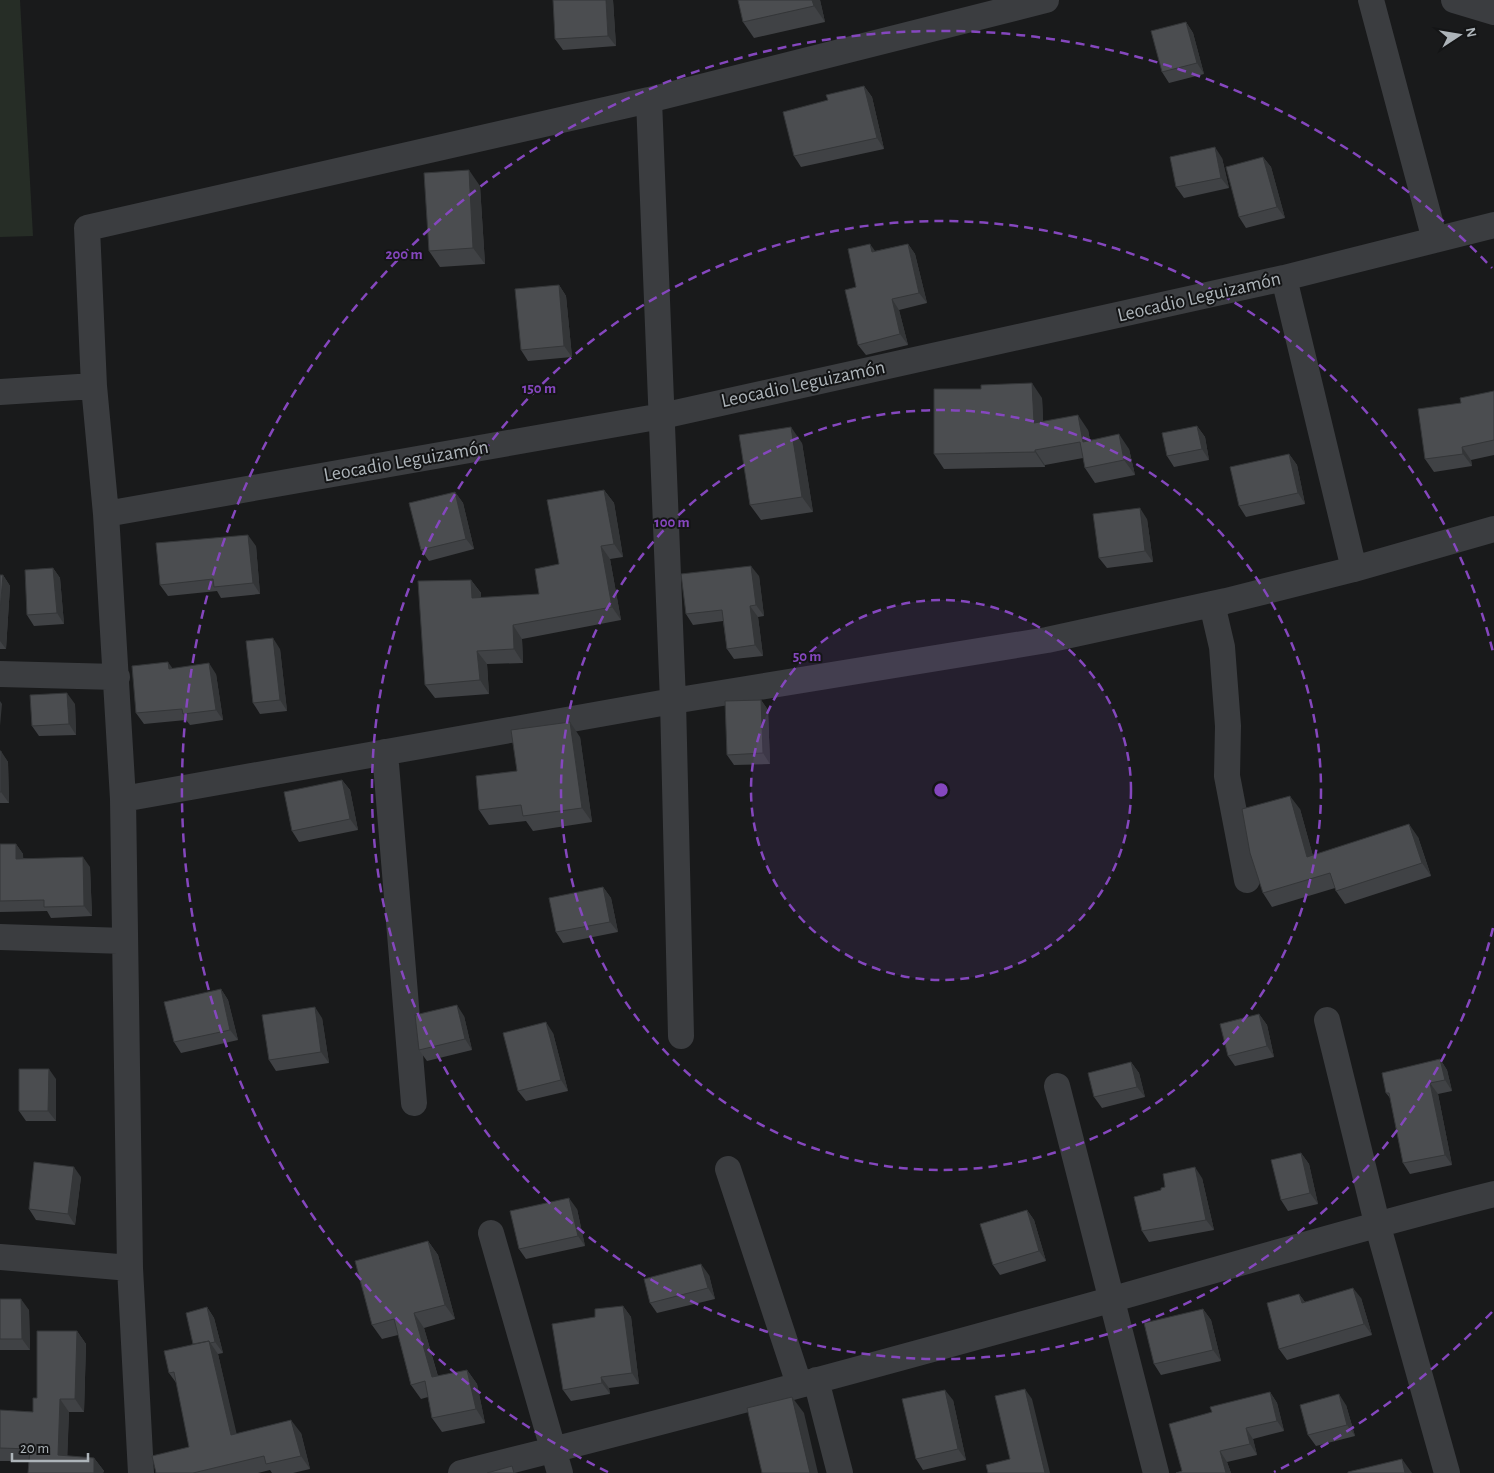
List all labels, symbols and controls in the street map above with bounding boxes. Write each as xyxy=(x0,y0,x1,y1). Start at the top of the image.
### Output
north arrow xyxy=(1434,10,1484,60)
text: N xyxy=(1463,26,1479,39)
text: 200 m xyxy=(385,247,423,262)
street label: Leocadio Leguizamón xyxy=(1115,268,1283,326)
street label: Leocadio Leguizamón xyxy=(719,357,887,411)
text: 150 m xyxy=(522,381,556,396)
street label: Leocadio Leguizamón xyxy=(322,437,490,485)
text: 100 m xyxy=(654,515,690,530)
text: 50 m xyxy=(793,649,821,664)
centre of rings xyxy=(932,781,950,799)
scale bar xyxy=(12,1430,89,1462)
text: 20 m xyxy=(20,1441,49,1456)

